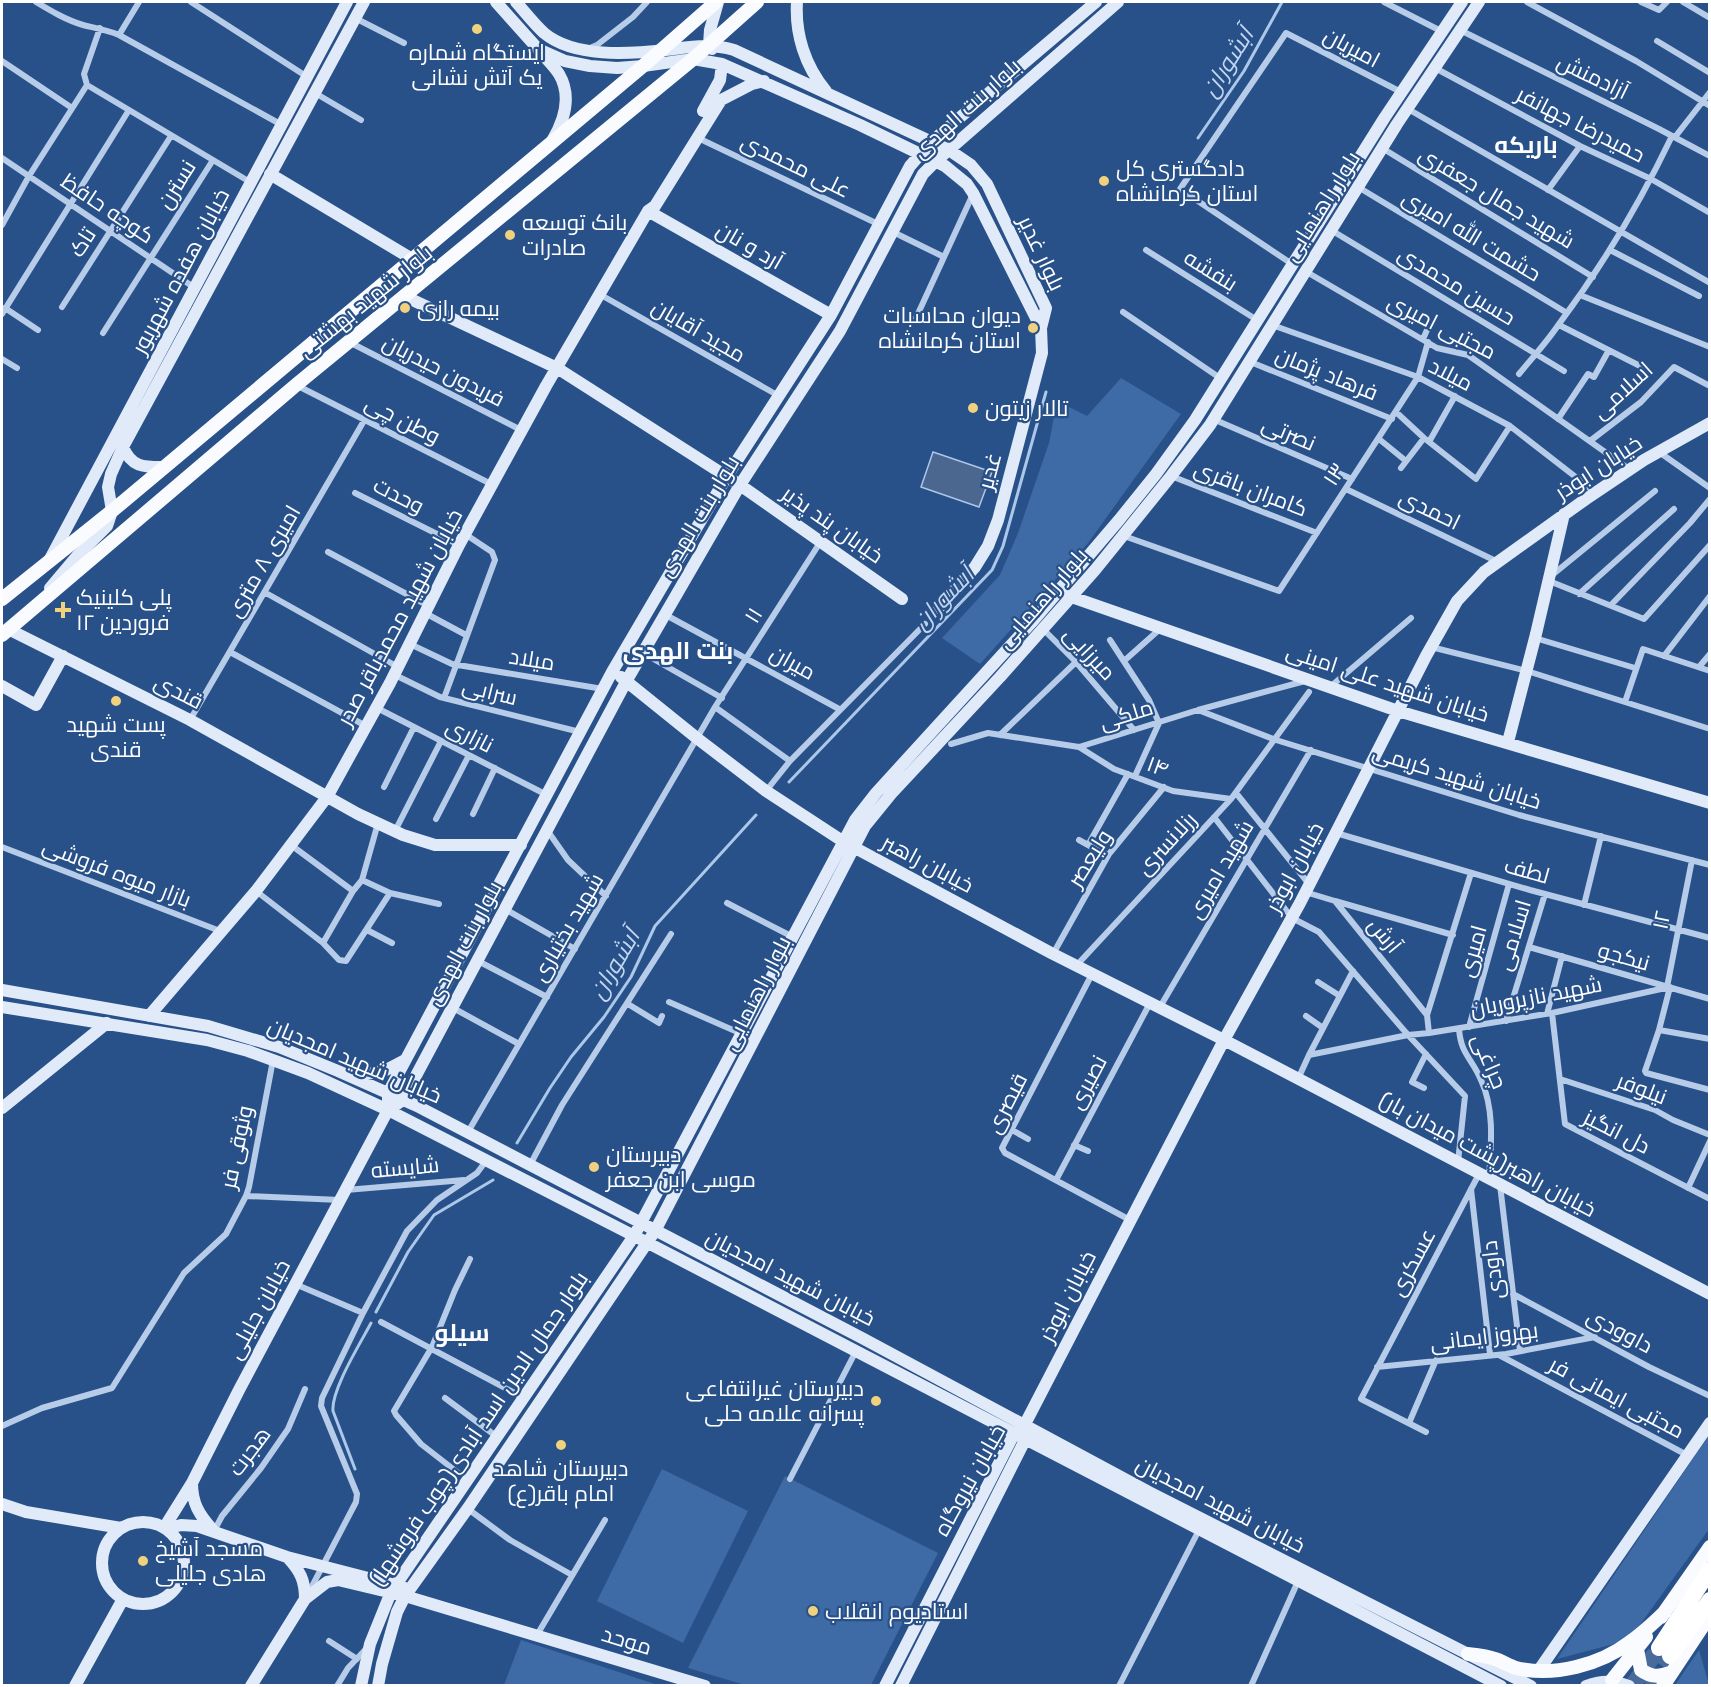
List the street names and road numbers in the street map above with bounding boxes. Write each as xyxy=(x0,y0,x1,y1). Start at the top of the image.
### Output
street label: امیریان xyxy=(1319,21,1385,73)
street label: آزادمنش xyxy=(1553,47,1633,105)
street label: بلوار بنت الهدی xyxy=(906,52,1026,164)
street label: حمیدرضا جهانفر xyxy=(1510,79,1650,168)
street label: علی محمدی xyxy=(737,126,855,204)
street label: شهید جمال جعفری xyxy=(1414,139,1580,255)
street label: بلوار راهنمایی xyxy=(1276,146,1366,266)
street label: نسترن xyxy=(150,154,202,214)
street label: کوچه حافظ xyxy=(55,167,160,250)
street label: خیابان هفده شهریور xyxy=(124,183,235,360)
street label: حشمت الله امیری xyxy=(1397,183,1547,287)
street label: بلوار غدیر xyxy=(1012,209,1072,295)
street label: آرد و نان xyxy=(712,215,789,275)
street label: تاک xyxy=(62,222,102,262)
street label: بلوار شهید بهشتی xyxy=(292,238,438,364)
street label: حسین محمدی xyxy=(1393,239,1521,331)
street label: بنفشه xyxy=(1179,243,1243,297)
street label: مجتبی امیری xyxy=(1383,287,1501,365)
street label: مجید آقایان xyxy=(647,292,751,368)
street label: فریدون حیدریان xyxy=(378,327,510,413)
street label: فرهاد پژمان xyxy=(1271,340,1382,407)
street label: میلاد xyxy=(1424,351,1478,397)
street label: اسلامی xyxy=(1586,355,1658,425)
street label: وطن چی xyxy=(360,388,445,451)
street label: نصرتی xyxy=(1258,409,1320,457)
street label: خیابان ابوذر xyxy=(1547,428,1647,507)
street label: غدیر xyxy=(970,449,1007,495)
street label: بلوار بنت الهدی xyxy=(651,450,745,582)
street label: کامران باقری xyxy=(1190,454,1312,522)
street label: ۱۳ xyxy=(1316,457,1352,491)
street label: وحدت xyxy=(369,470,429,520)
street label: خیابان پند پذیر xyxy=(775,478,889,570)
street label: احمدی xyxy=(1395,482,1465,536)
street label: امیری ۸ متری xyxy=(220,500,306,622)
street label: خیابان شهید محمدباقر صدر xyxy=(329,504,468,732)
street label: بلوار راهنمایی xyxy=(990,542,1094,654)
street label: ۱۱ xyxy=(738,602,768,628)
street label: میرزایی xyxy=(1058,620,1122,686)
street label: خیابان شهید علی امینی xyxy=(1283,636,1493,728)
street label: میران xyxy=(765,638,821,686)
street label: میلاد xyxy=(507,642,557,676)
street label: قندی xyxy=(150,667,208,715)
street label: سرابی xyxy=(460,671,520,711)
street label: ملکی xyxy=(1096,693,1156,735)
street label: نازاری xyxy=(442,711,498,759)
street label: خیابان شهید کریمی xyxy=(1369,737,1545,815)
street label: ۱۴ xyxy=(1143,749,1173,783)
street label: رزلانسری xyxy=(1130,805,1202,881)
street label: شهید امیری xyxy=(1181,815,1259,923)
street label: خیابان ابوذر xyxy=(1258,817,1330,919)
street label: ولیعصر xyxy=(1059,824,1118,894)
street label: خیابان راهبر xyxy=(875,826,979,899)
street label: بازار میوه فروشی xyxy=(39,831,195,913)
street label: لطف xyxy=(1501,850,1553,890)
street label: شهید بختیاری xyxy=(525,868,609,986)
street label: بلوار بنت الهدی xyxy=(419,876,507,1010)
street label: اسلامی xyxy=(1489,896,1537,974)
street label: ۱۲ xyxy=(1645,908,1677,932)
street label: آرش xyxy=(1362,911,1408,959)
street label: امیری xyxy=(1451,922,1493,980)
street label: بلوار راهنمایی xyxy=(715,931,797,1055)
street label: نیکجو xyxy=(1595,935,1653,977)
street label: شهید نازپروریان xyxy=(1468,969,1605,1023)
street label: خیابان شهید امجدیان xyxy=(264,1011,446,1109)
street label: چراغی xyxy=(1465,1029,1514,1093)
street label: نصیری xyxy=(1061,1050,1113,1114)
street label: نیلوفر xyxy=(1611,1065,1671,1110)
street label: قیصری xyxy=(979,1068,1033,1138)
street label: خیابان راهبر(پشت میدان بار) xyxy=(1374,1085,1601,1224)
street label: دل انگیز xyxy=(1577,1101,1655,1160)
street label: وثوقی فر xyxy=(213,1103,258,1193)
street label: شایسته xyxy=(370,1150,440,1184)
street label: خیابان شهید امجدیان xyxy=(702,1222,880,1332)
street label: عسکری xyxy=(1383,1223,1441,1301)
street label: داودی xyxy=(1475,1239,1509,1301)
street label: خیابان ابوذر xyxy=(1031,1246,1102,1348)
street label: خیابان جلیلی xyxy=(220,1254,296,1364)
street label: بلوار جمال الدین اسد آبادی(چوب فروشها) xyxy=(362,1266,595,1591)
street label: داوودی xyxy=(1582,1301,1658,1359)
street label: بهروز ایمانی xyxy=(1428,1315,1540,1357)
street label: مجتبی ایمانی فر xyxy=(1543,1349,1690,1444)
street label: خیابان نیروگاه xyxy=(927,1419,1011,1541)
street label: هجرت xyxy=(221,1421,277,1481)
street label: خیابان شهید امجدیان xyxy=(1132,1449,1310,1559)
street label: موحد xyxy=(599,1619,655,1661)

